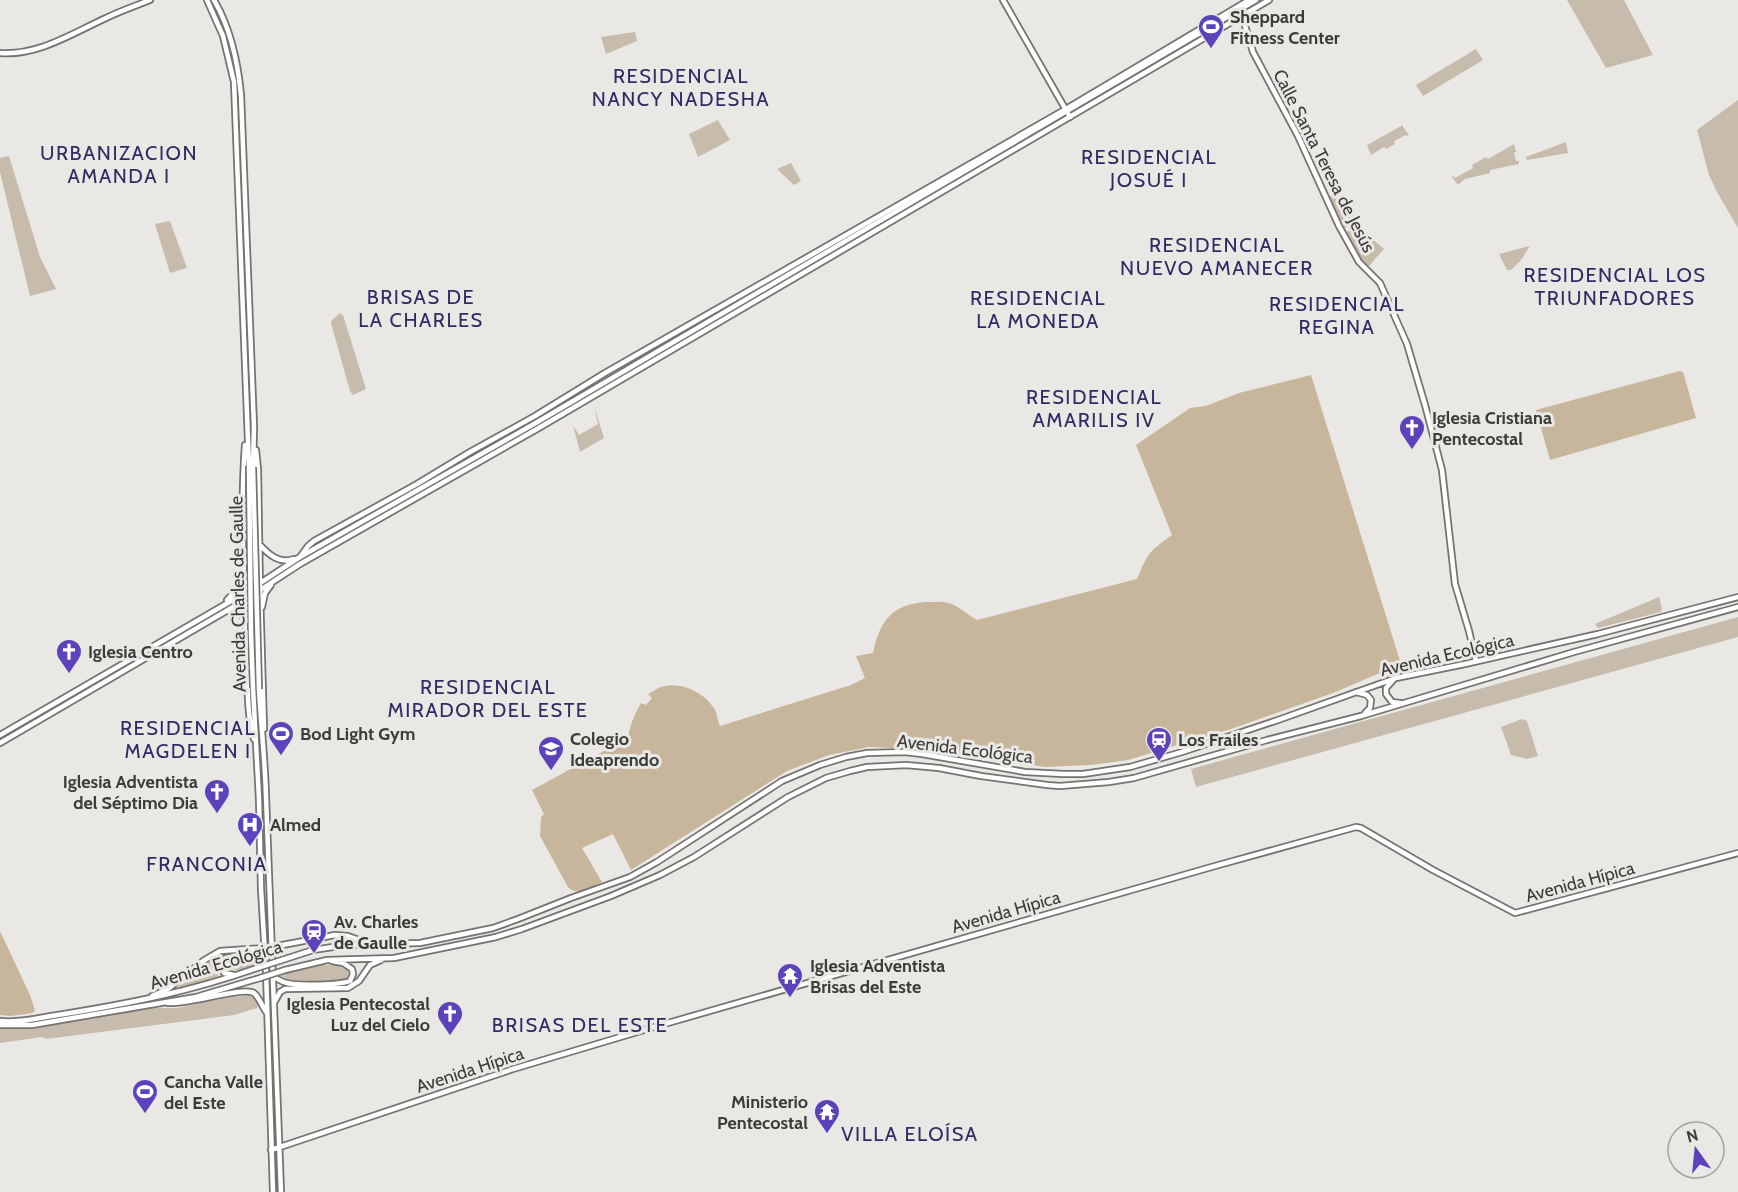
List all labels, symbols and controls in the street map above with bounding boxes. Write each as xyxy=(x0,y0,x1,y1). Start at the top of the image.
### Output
place label: Sheppard Fitness Center xyxy=(1230,6,1340,49)
sports icon: Sheppard Fitness Center xyxy=(1196,12,1226,50)
district label: RESIDENCIAL NANCY NADESHA xyxy=(592,64,770,111)
street label: Calle Santa Teresa de Jesús xyxy=(1268,66,1380,256)
district label: URBANIZACION AMANDA I xyxy=(40,141,198,188)
district label: RESIDENCIAL JOSUÉ I xyxy=(1081,145,1217,192)
district label: RESIDENCIAL NUEVO AMANECER xyxy=(1120,233,1314,280)
district label: RESIDENCIAL LOS TRIUNFADORES xyxy=(1524,263,1707,310)
district label: BRISAS DE LA CHARLES xyxy=(358,285,484,332)
district label: RESIDENCIAL LA MONEDA xyxy=(970,286,1106,333)
district label: RESIDENCIAL REGINA xyxy=(1269,292,1405,339)
district label: RESIDENCIAL AMARILIS IV xyxy=(1026,385,1162,432)
place label: Iglesia Cristiana Pentecostal xyxy=(1432,407,1552,450)
church icon: Iglesia Cristiana Pentecostal xyxy=(1397,413,1427,451)
street label: Avenida Charles de Gaulle xyxy=(225,496,251,692)
street label: Avenida Ecológica xyxy=(1378,629,1516,681)
church icon: Iglesia Centro xyxy=(54,637,84,675)
place label: Iglesia Centro xyxy=(88,641,193,663)
district label: RESIDENCIAL MIRADOR DEL ESTE xyxy=(388,675,588,722)
district label: RESIDENCIAL MAGDELEN I xyxy=(120,716,256,763)
sports icon: Bod Light Gym xyxy=(266,719,296,757)
place label: Bod Light Gym xyxy=(300,723,415,745)
station icon: Los Frailes xyxy=(1144,725,1174,763)
place label: Colegio Ideaprendo xyxy=(570,728,659,771)
place label: Los Frailes xyxy=(1178,729,1259,751)
street label: Avenida Ecológica xyxy=(896,730,1034,768)
school or university icon: Colegio Ideaprendo xyxy=(536,734,566,772)
place label: Iglesia Adventista del Séptimo Dia xyxy=(63,771,198,814)
church icon: Iglesia Adventista del Séptimo Dia xyxy=(202,777,232,815)
hospital icon: Almed xyxy=(235,810,265,848)
place label: Almed xyxy=(270,814,321,836)
district label: FRANCONIA xyxy=(146,852,268,876)
street label: Avenida Hípica xyxy=(1523,857,1637,907)
street label: Avenida Hípica xyxy=(949,886,1063,938)
place label: Av. Charles de Gaulle xyxy=(334,911,419,954)
station icon: Av. Charles de Gaulle xyxy=(299,917,329,955)
street label: Avenida Ecológica xyxy=(147,936,285,994)
place label: Iglesia Adventista Brisas del Este xyxy=(810,955,945,998)
temple icon: Iglesia Adventista Brisas del Este xyxy=(775,961,805,999)
place label: Iglesia Pentecostal Luz del Cielo xyxy=(286,993,430,1036)
church icon: Iglesia Pentecostal Luz del Cielo xyxy=(435,999,465,1037)
district label: BRISAS DEL ESTE xyxy=(492,1013,668,1037)
street label: Avenida Hípica xyxy=(413,1042,527,1098)
place label: Cancha Valle del Este xyxy=(164,1071,263,1114)
sports icon: Cancha Valle del Este xyxy=(130,1077,160,1115)
place label: Ministerio Pentecostal xyxy=(717,1091,808,1134)
temple icon: Ministerio Pentecostal xyxy=(812,1097,842,1135)
north arrow xyxy=(1666,1120,1726,1180)
district label: VILLA ELOÍSA xyxy=(841,1122,979,1146)
text: N xyxy=(1684,1125,1700,1147)

